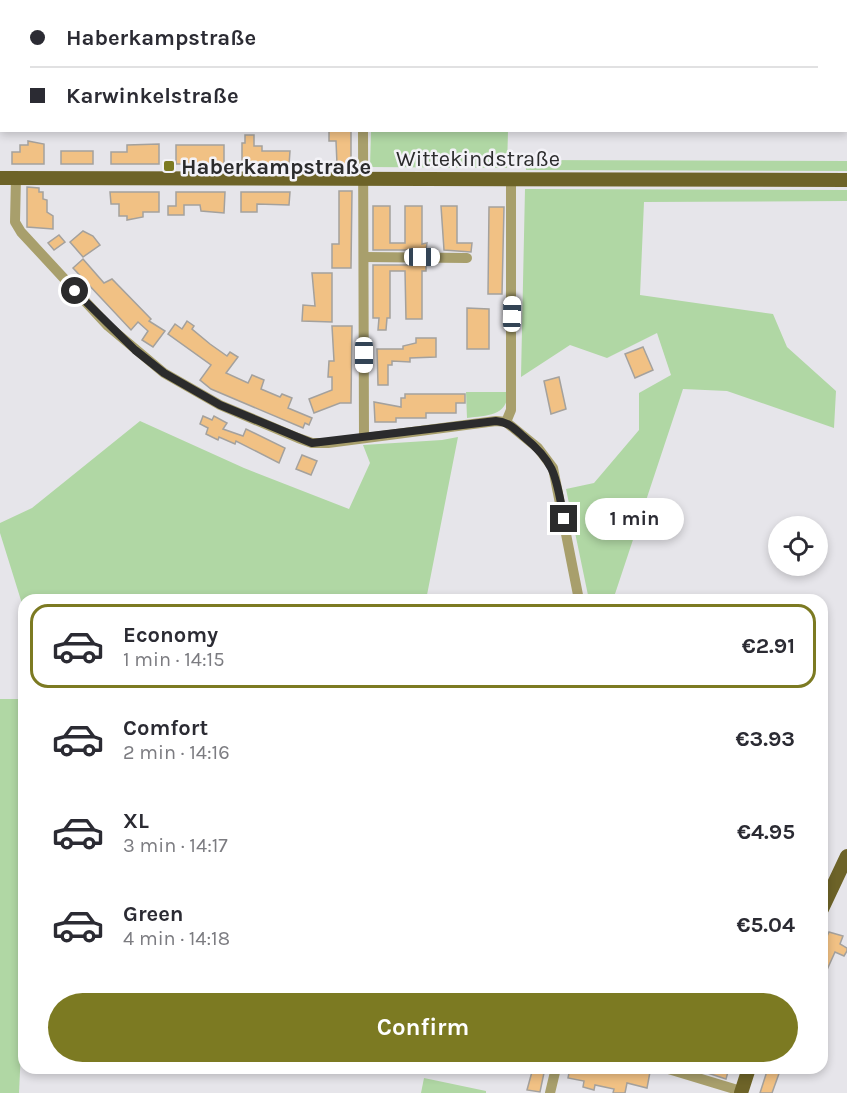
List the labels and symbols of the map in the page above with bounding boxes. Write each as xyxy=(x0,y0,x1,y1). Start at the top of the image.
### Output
street label: Wittekindstraße xyxy=(396,146,560,172)
place label: Haberkampstraße xyxy=(181,154,371,180)
marker: Haberkampstraße xyxy=(162,159,176,173)
car xyxy=(404,248,440,266)
route start xyxy=(61,277,88,304)
car xyxy=(503,296,521,332)
car xyxy=(355,337,373,373)
callout: 1 min xyxy=(585,498,684,540)
route end xyxy=(550,505,577,532)

